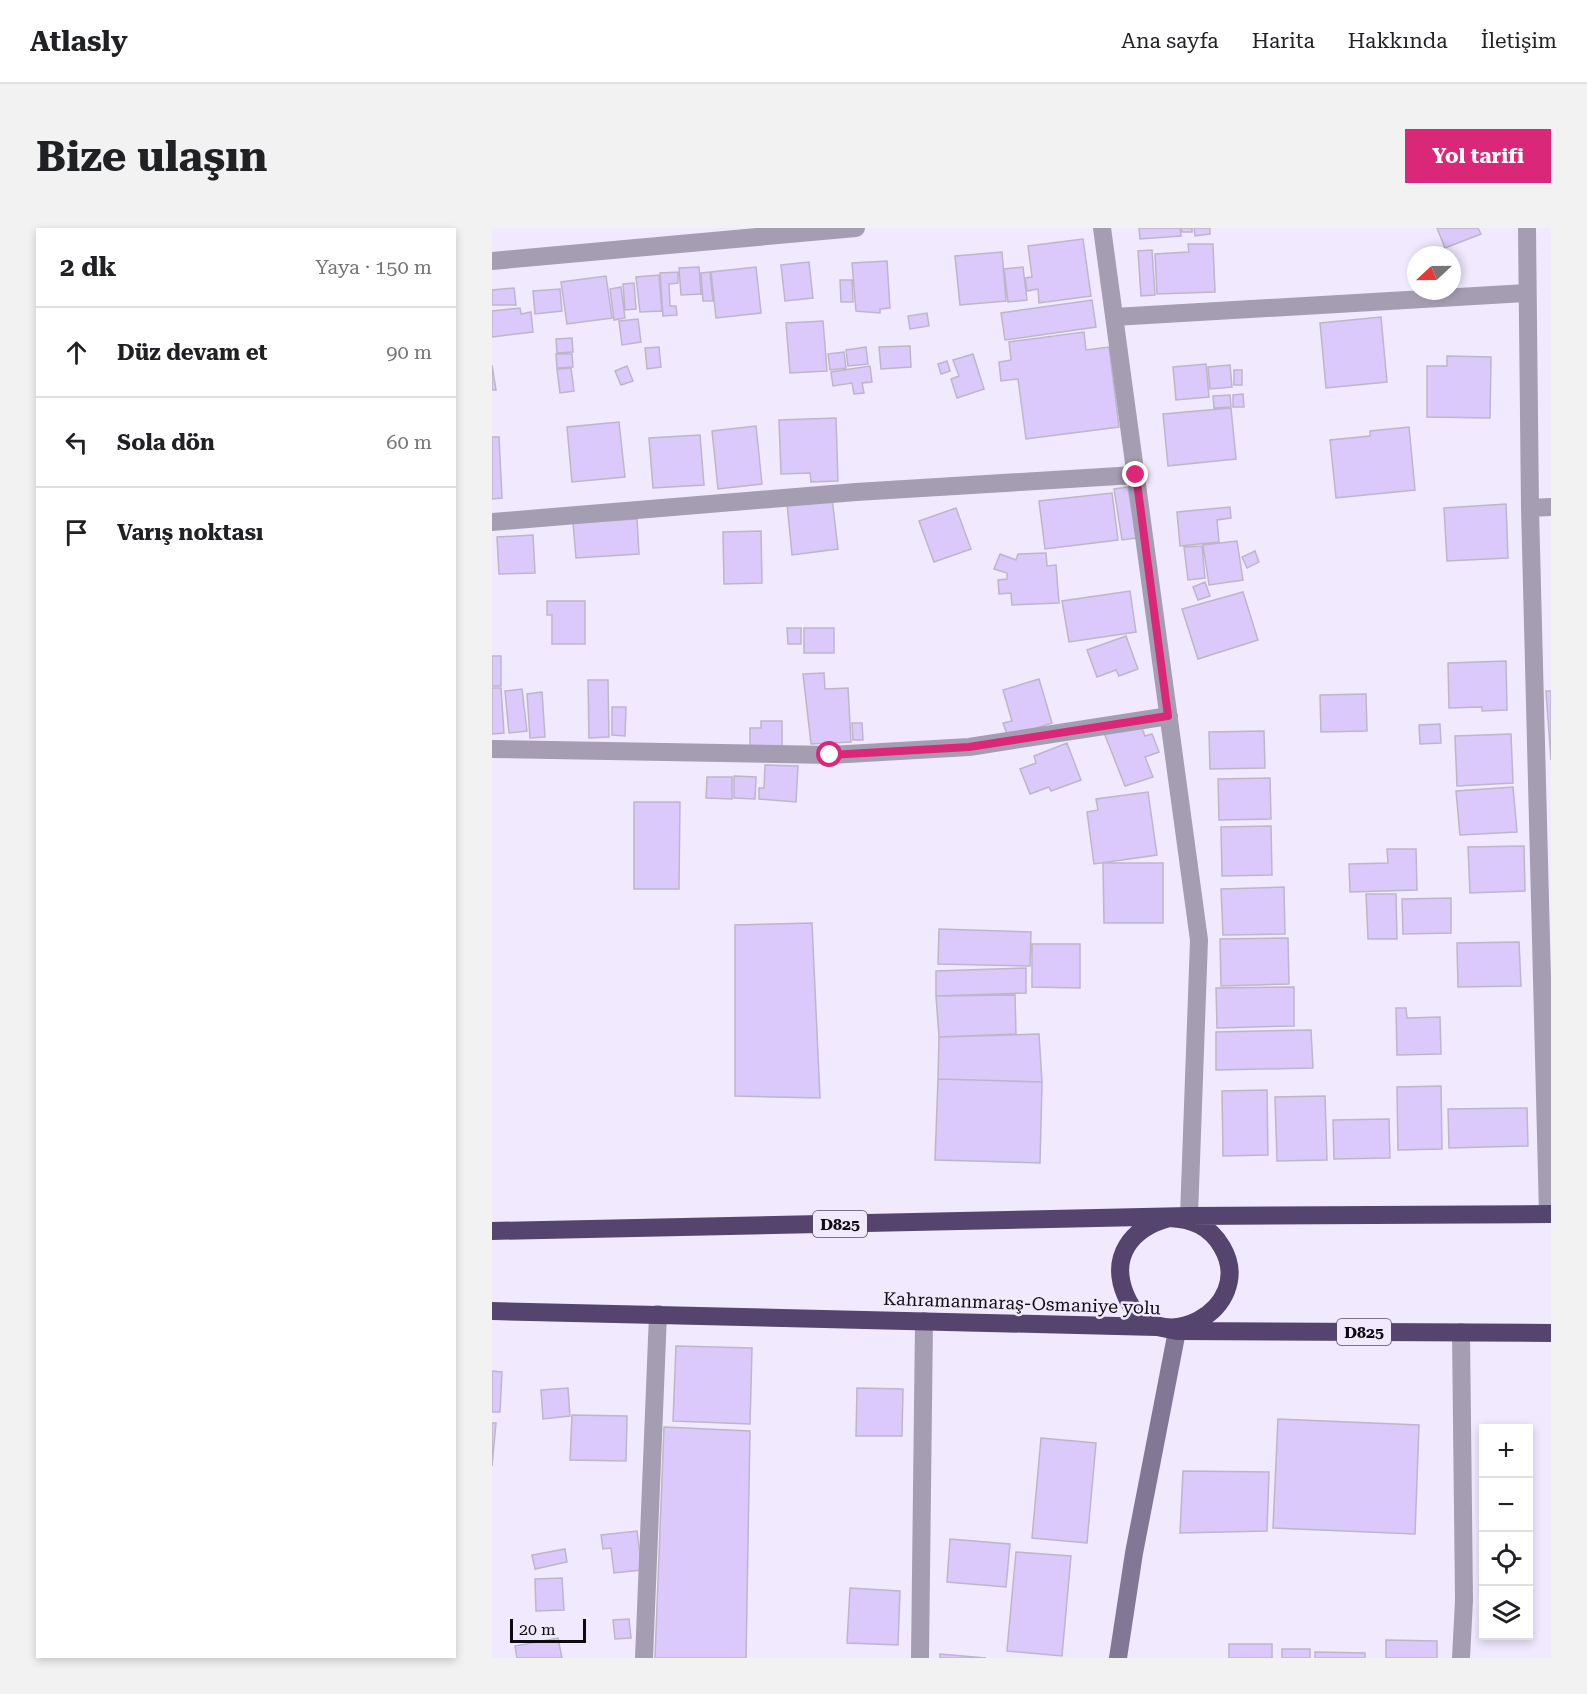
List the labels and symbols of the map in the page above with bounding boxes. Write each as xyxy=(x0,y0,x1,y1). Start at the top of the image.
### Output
north arrow xyxy=(1407,246,1461,300)
route end xyxy=(1122,461,1148,487)
route start xyxy=(816,741,842,767)
road number: D825 xyxy=(813,1211,867,1237)
street label: Kahramanmaraş-Osmaniye yolu xyxy=(883,1288,1161,1318)
road number: D825 xyxy=(1337,1319,1391,1345)
scale bar xyxy=(510,1616,586,1644)

